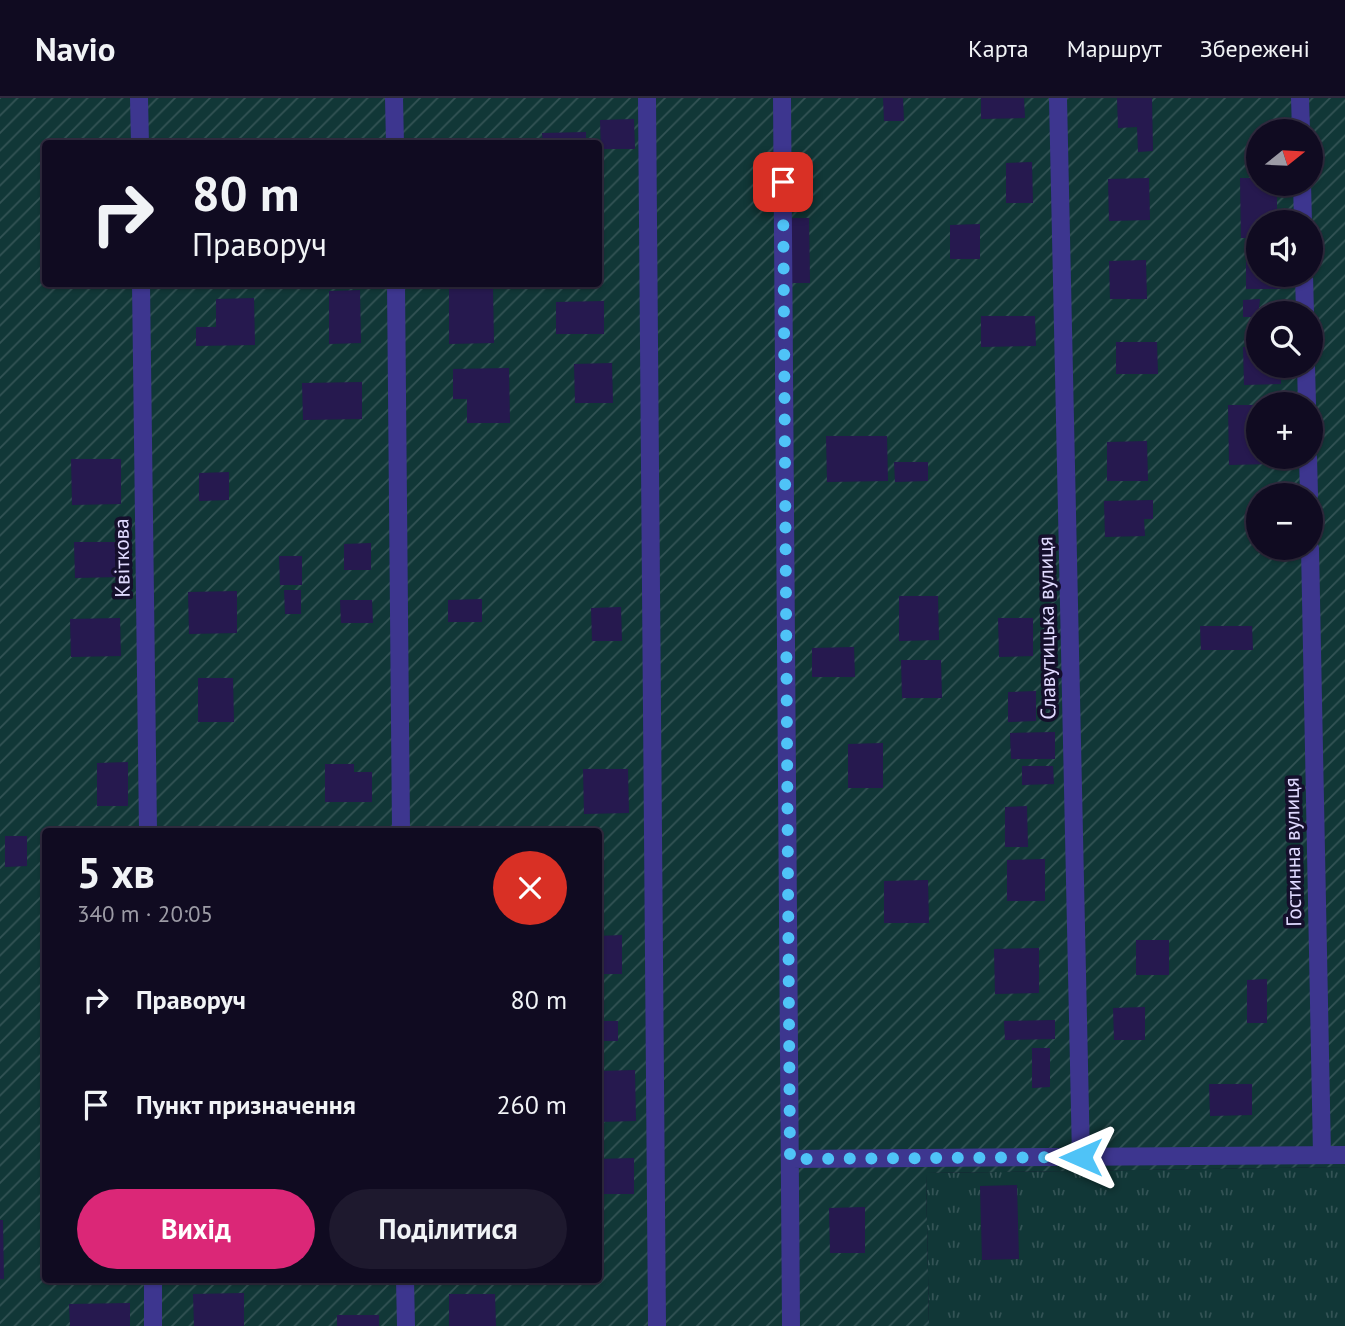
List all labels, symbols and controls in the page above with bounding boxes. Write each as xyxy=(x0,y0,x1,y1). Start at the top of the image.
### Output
text: Navio xyxy=(35,27,115,70)
text: Карта xyxy=(968,33,1029,64)
text: Маршрут xyxy=(1067,33,1162,64)
text: Збережені xyxy=(1200,33,1310,64)
north arrow xyxy=(1246,119,1323,196)
map controls xyxy=(1246,119,1323,560)
pin xyxy=(753,152,813,212)
text: 80 m xyxy=(192,161,299,225)
icon: arrive xyxy=(764,163,802,201)
icon: right xyxy=(77,168,168,259)
button: sound xyxy=(1246,210,1323,287)
text: Праворуч xyxy=(192,223,327,265)
button: search xyxy=(1246,301,1323,378)
button: + xyxy=(1246,392,1323,469)
button: − xyxy=(1246,483,1323,560)
street label: Квіткова xyxy=(107,518,136,598)
street label: Славутицька вулиця xyxy=(1031,536,1062,720)
street label: Гостинна вулиця xyxy=(1278,777,1307,927)
text: 5 хв xyxy=(77,845,155,900)
button: close xyxy=(493,851,567,925)
text: 340 m · 20:05 xyxy=(77,899,213,928)
icon: right xyxy=(77,981,115,1019)
text: Праворуч xyxy=(136,983,246,1016)
text: 80 m xyxy=(511,983,567,1016)
icon: arrive xyxy=(77,1086,115,1124)
text: Пункт призначення xyxy=(136,1088,356,1121)
text: 260 m xyxy=(496,1088,567,1121)
position arrow xyxy=(1044,1120,1118,1194)
button: Вихід xyxy=(77,1189,315,1269)
button: Поділитися xyxy=(329,1189,567,1269)

